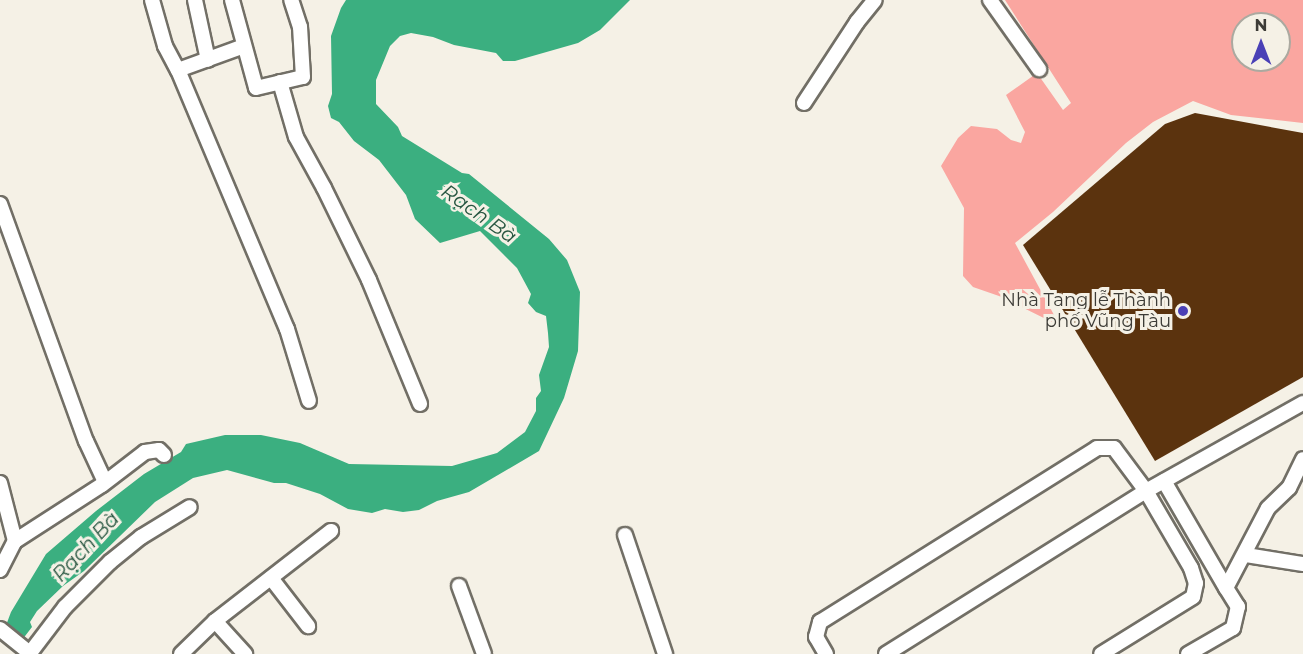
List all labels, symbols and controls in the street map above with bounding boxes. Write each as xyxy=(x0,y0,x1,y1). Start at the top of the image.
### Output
north arrow xyxy=(1231,12,1291,72)
text: N xyxy=(1255,16,1267,35)
water label: Rạch Bà xyxy=(437,179,521,249)
place label: Nhà Tang lễ Thành phố Vũng Tàu xyxy=(1001,290,1171,332)
marker: Nhà Tang lễ Thành phố Vũng Tàu xyxy=(1176,304,1190,318)
water label: Rạch Bà xyxy=(48,507,124,587)

